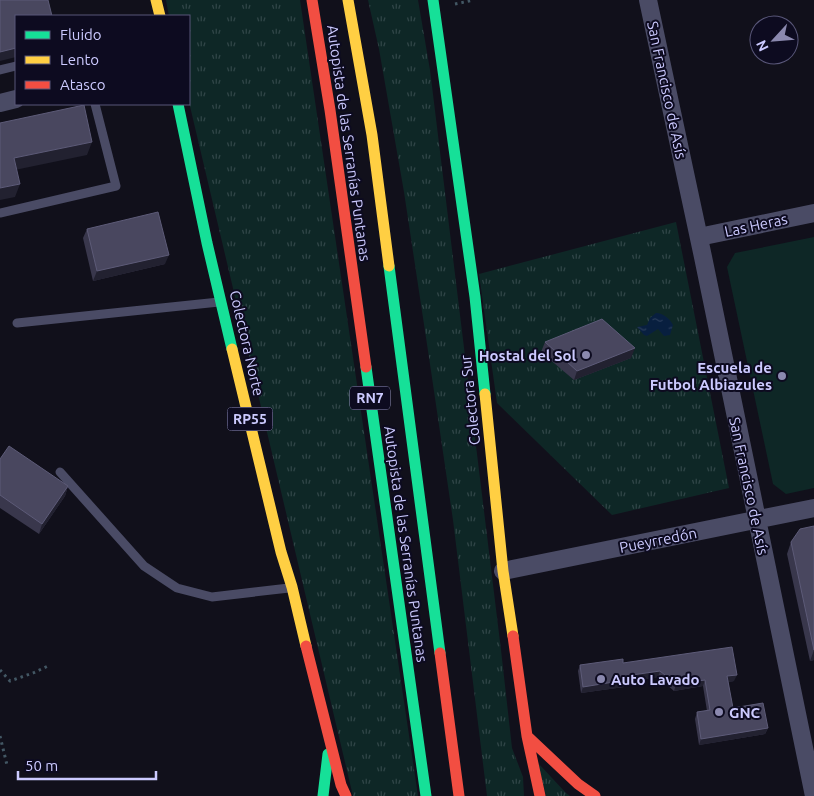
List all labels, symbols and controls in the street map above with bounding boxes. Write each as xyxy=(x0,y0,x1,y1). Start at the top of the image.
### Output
legend xyxy=(15,15,190,105)
north arrow xyxy=(749,15,799,65)
street label: San Francisco de Asís xyxy=(644,19,690,161)
street label: Autopista de las Serranías Puntanas xyxy=(324,24,374,262)
text: Fluido xyxy=(60,26,102,43)
text: N xyxy=(753,37,772,54)
text: Lento xyxy=(60,51,99,68)
text: Atasco xyxy=(60,76,106,93)
street label: Las Heras xyxy=(723,210,789,240)
street label: Colectora Norte xyxy=(227,289,267,397)
place label: Hostal del Sol xyxy=(479,347,576,364)
marker: Hostal del Sol xyxy=(580,349,592,361)
street label: Colectora Sur xyxy=(457,354,483,446)
place label: Escuela de Futbol Albiazules xyxy=(650,359,772,393)
marker: Escuela de Futbol Albiazules xyxy=(776,370,788,382)
road number: RN7 xyxy=(350,386,390,409)
road number: RP55 xyxy=(228,408,272,430)
street label: San Francisco de Asís xyxy=(726,415,772,557)
street label: Autopista de las Serranías Puntanas xyxy=(381,425,431,663)
street label: Pueyrredón xyxy=(618,524,698,556)
place label: Auto Lavado xyxy=(611,671,700,688)
marker: Auto Lavado xyxy=(595,673,607,685)
place label: GNC xyxy=(729,704,761,721)
marker: GNC xyxy=(713,706,725,718)
scale bar xyxy=(18,748,155,780)
text: 50 m xyxy=(25,757,58,774)

